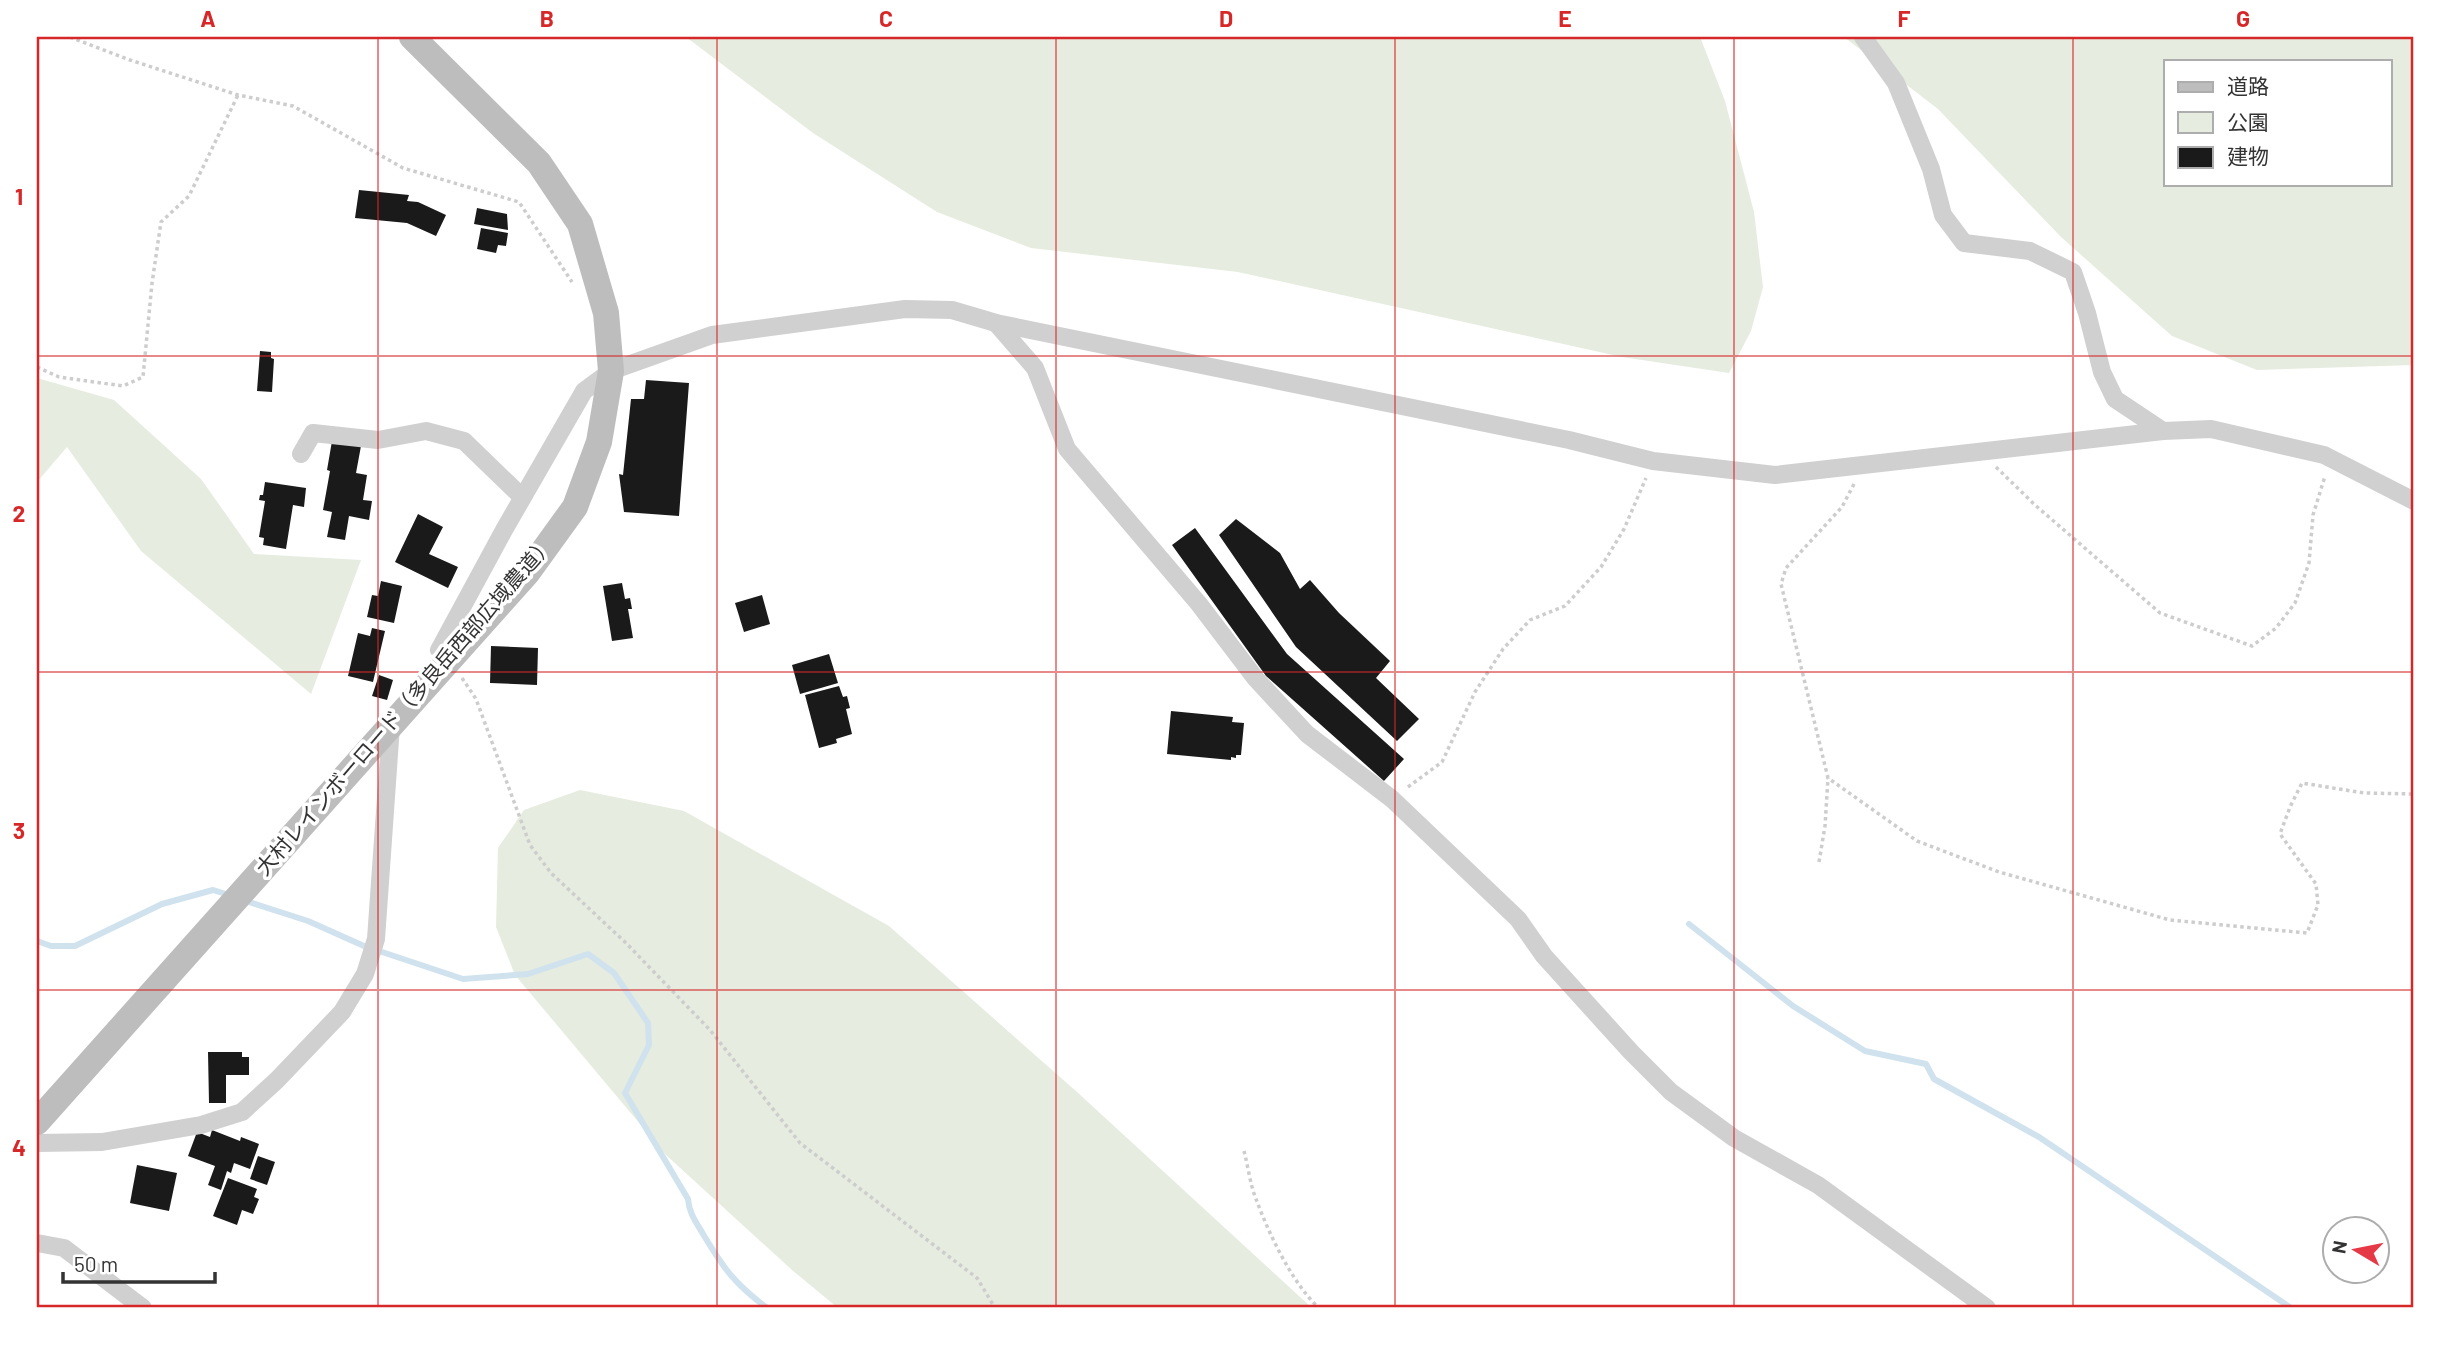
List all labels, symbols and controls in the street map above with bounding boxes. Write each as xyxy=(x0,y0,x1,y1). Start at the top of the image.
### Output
text: A xyxy=(200,4,216,32)
text: B xyxy=(540,4,554,32)
text: C xyxy=(879,4,893,32)
text: D xyxy=(1219,4,1233,32)
text: E xyxy=(1558,4,1572,32)
text: F xyxy=(1898,4,1911,32)
text: G xyxy=(2236,4,2250,32)
legend xyxy=(2164,60,2392,186)
text: 道路 xyxy=(2227,73,2269,98)
text: 公園 xyxy=(2227,109,2269,134)
text: 建物 xyxy=(2227,143,2269,168)
text: 1 xyxy=(15,182,23,210)
text: 2 xyxy=(13,499,25,527)
street label: 大村レインボーロード（多良岳西部広域農道） xyxy=(250,530,558,880)
text: 3 xyxy=(13,816,25,844)
text: 4 xyxy=(12,1133,26,1161)
north arrow xyxy=(2322,1216,2392,1286)
text: N xyxy=(2326,1239,2351,1255)
scale bar xyxy=(63,1240,215,1284)
text: 50 m xyxy=(74,1251,118,1276)

